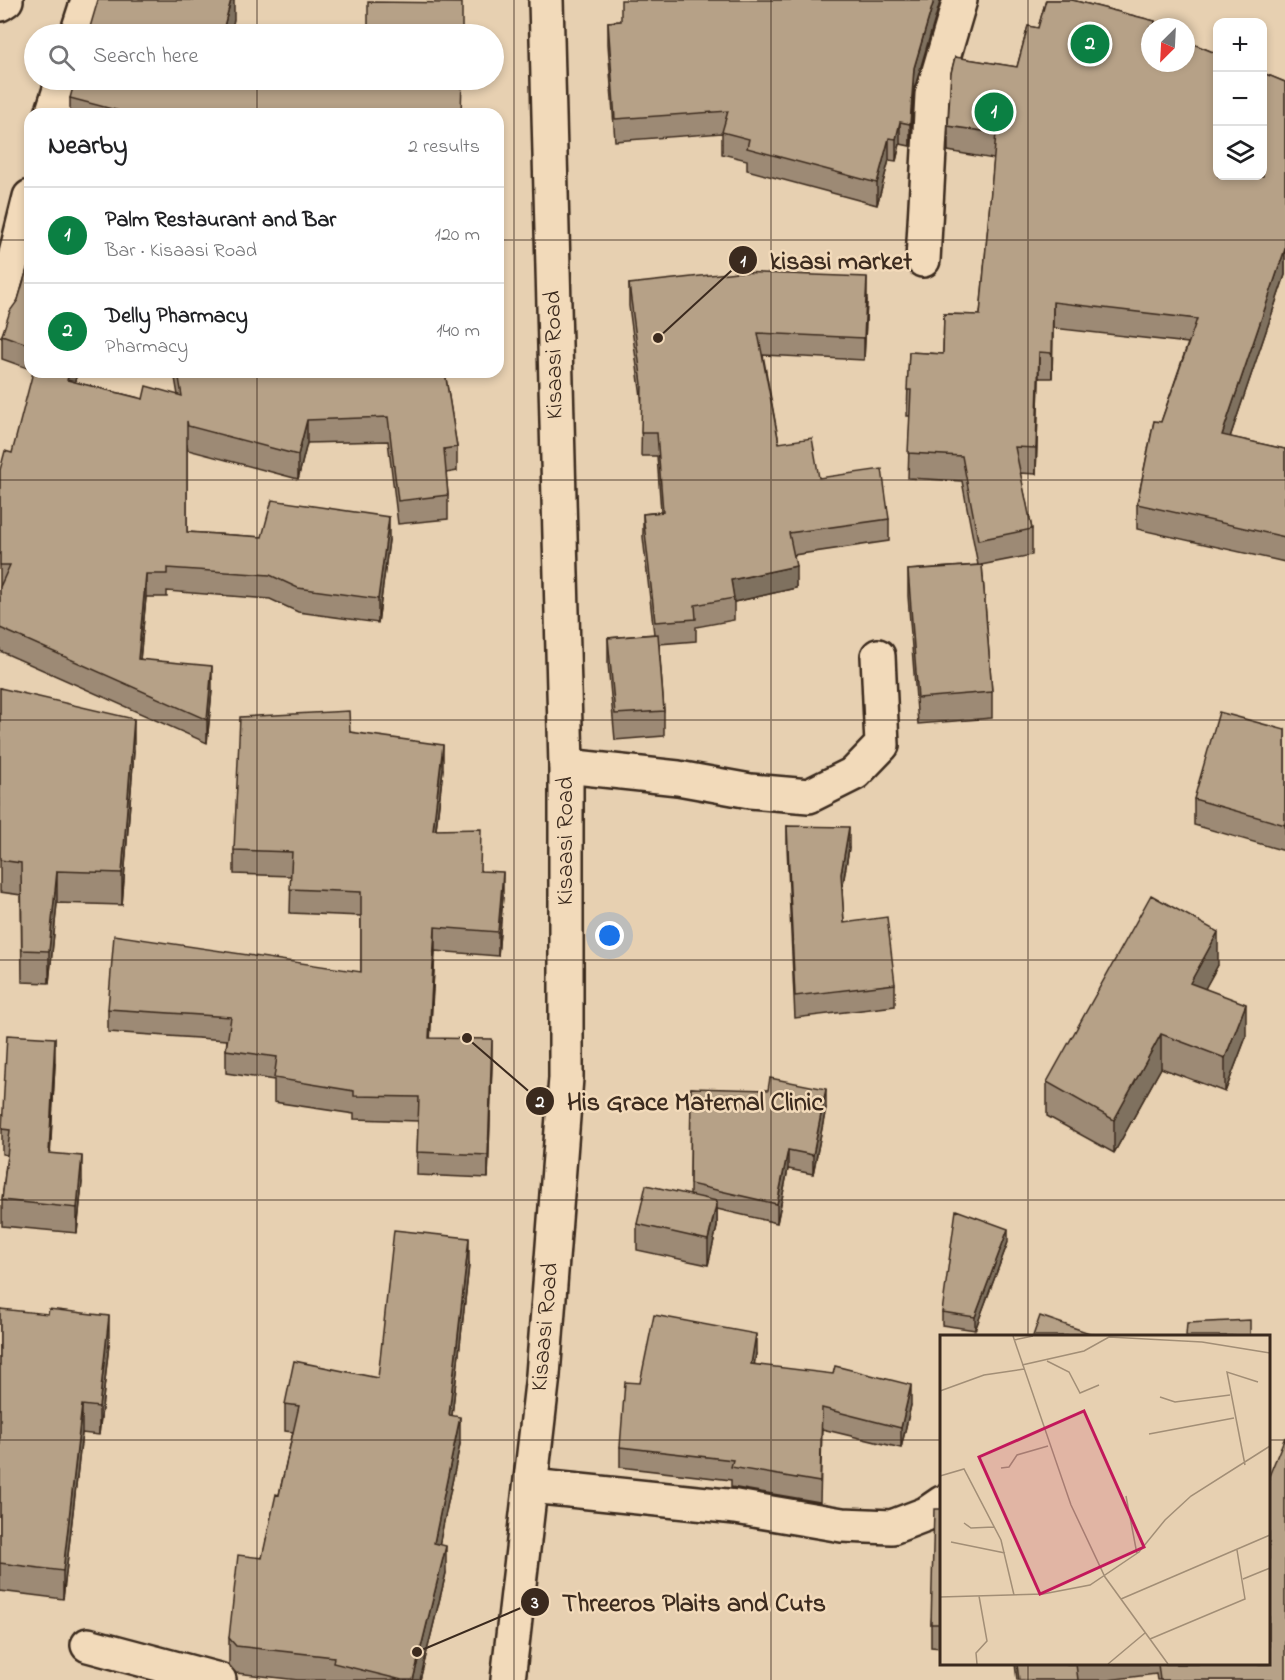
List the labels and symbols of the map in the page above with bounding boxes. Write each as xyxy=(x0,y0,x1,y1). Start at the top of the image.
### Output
north arrow xyxy=(1141,18,1195,72)
pin: 2 xyxy=(1070,22,1110,66)
pin: 1 xyxy=(974,90,1014,134)
callout: kisasi market xyxy=(728,238,924,282)
text: kisasi market xyxy=(770,244,912,282)
text: 1 xyxy=(740,249,746,275)
street label: Kisaasi Road xyxy=(536,290,574,420)
street label: Kisaasi Road xyxy=(549,776,584,905)
your location xyxy=(595,921,624,950)
callout: His Grace Maternal Clinic xyxy=(525,1079,835,1123)
text: His Grace Maternal Clinic xyxy=(567,1085,824,1123)
text: 2 xyxy=(535,1090,545,1116)
street label: Kisaasi Road xyxy=(523,1261,569,1393)
inset map xyxy=(940,1335,1270,1665)
callout: Threeros Plaits and Cuts xyxy=(520,1580,838,1624)
text: Threeros Plaits and Cuts xyxy=(562,1586,826,1624)
text: 3 xyxy=(530,1591,539,1617)

